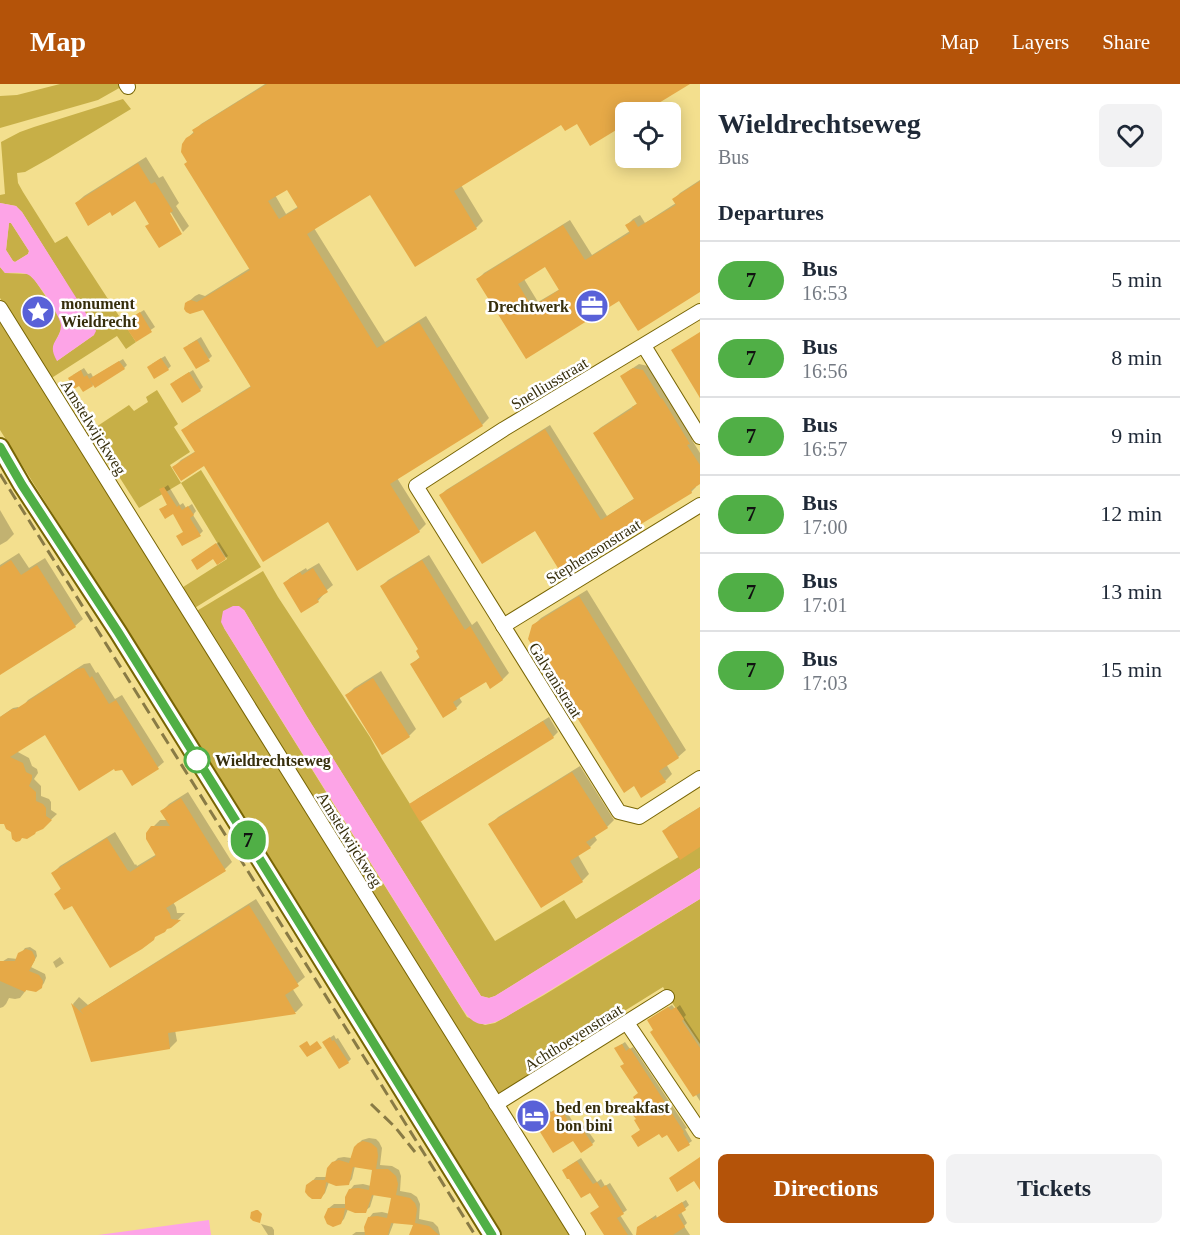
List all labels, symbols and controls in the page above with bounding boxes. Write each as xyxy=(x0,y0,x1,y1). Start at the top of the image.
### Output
text: Map xyxy=(30,26,86,57)
text: Map xyxy=(941,30,979,54)
text: Layers xyxy=(1012,30,1069,54)
text: Share xyxy=(1102,30,1150,54)
map controls xyxy=(615,102,681,168)
button: locate xyxy=(615,102,681,168)
button: heart xyxy=(1099,104,1162,167)
text: Wieldrechtseweg xyxy=(718,108,921,139)
text: Bus xyxy=(718,146,749,168)
text: Departures xyxy=(718,200,824,225)
text: Bus xyxy=(802,256,837,281)
text: 5 min xyxy=(1111,267,1162,292)
text: 7 xyxy=(746,268,756,292)
text: 16:53 xyxy=(802,282,848,304)
office icon: Drechtwerk xyxy=(574,288,610,324)
place icon: monument Wieldrecht xyxy=(20,294,56,330)
place label: monument Wieldrecht xyxy=(61,295,138,330)
place label: Drechtwerk xyxy=(488,298,569,315)
text: Bus xyxy=(802,334,837,359)
text: 8 min xyxy=(1111,345,1162,370)
text: 7 xyxy=(746,346,756,370)
street label: Snelliusstraat xyxy=(508,354,591,413)
text: 16:56 xyxy=(802,360,848,382)
street label: Amstelwijckweg xyxy=(57,377,130,478)
text: Bus xyxy=(802,412,837,437)
text: 9 min xyxy=(1111,423,1162,448)
text: 7 xyxy=(746,424,756,448)
text: 16:57 xyxy=(802,438,848,460)
text: Bus xyxy=(802,490,837,515)
text: 12 min xyxy=(1100,501,1162,526)
text: 7 xyxy=(746,502,756,526)
street label: Stephensonstraat xyxy=(543,515,645,588)
text: 17:00 xyxy=(802,516,848,538)
text: Bus xyxy=(802,568,837,593)
text: 13 min xyxy=(1100,579,1162,604)
text: 7 xyxy=(746,580,756,604)
text: 17:01 xyxy=(802,594,848,616)
street label: Galvanistraat xyxy=(526,640,586,721)
text: Bus xyxy=(802,646,837,671)
text: 15 min xyxy=(1100,657,1162,682)
text: 7 xyxy=(746,658,756,682)
text: 17:03 xyxy=(802,672,848,694)
marker: Wieldrechtseweg xyxy=(184,747,210,773)
place label: Wieldrechtseweg xyxy=(215,752,331,770)
street label: Amstelwijckweg xyxy=(313,789,386,890)
line badge: 7 xyxy=(228,820,268,860)
text: 7 xyxy=(243,828,253,852)
street label: Achthoevenstraat xyxy=(521,1000,626,1074)
hotel icon: bed en breakfast bon bini xyxy=(515,1098,551,1134)
place label: bed en breakfast bon bini xyxy=(556,1099,670,1134)
button: Directions xyxy=(718,1154,934,1223)
button: Tickets xyxy=(946,1154,1162,1223)

